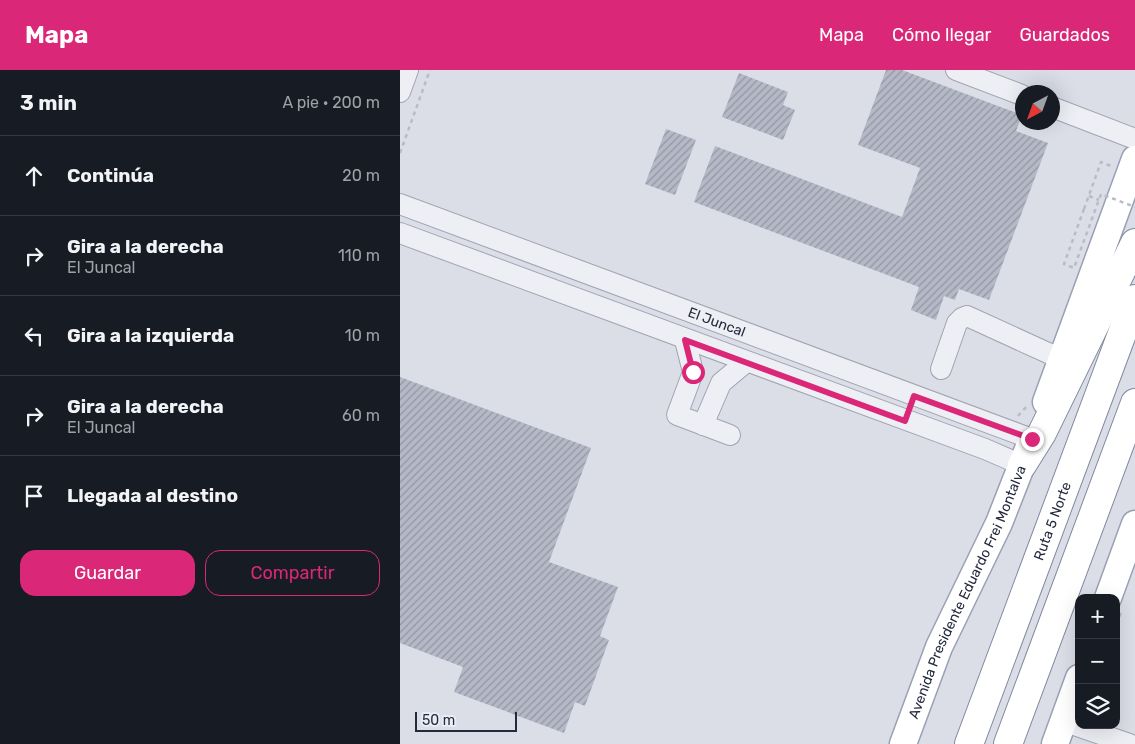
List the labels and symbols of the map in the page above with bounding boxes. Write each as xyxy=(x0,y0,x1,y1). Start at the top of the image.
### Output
north arrow xyxy=(1015,85,1060,130)
street label: El Juncal xyxy=(686,303,748,340)
route start xyxy=(682,361,705,384)
route end xyxy=(1021,428,1044,451)
street label: Avenida Presidente Eduardo Frei Montalva xyxy=(905,463,1029,721)
street label: Ruta 5 Norte xyxy=(1030,479,1075,563)
scale bar xyxy=(415,709,518,732)

